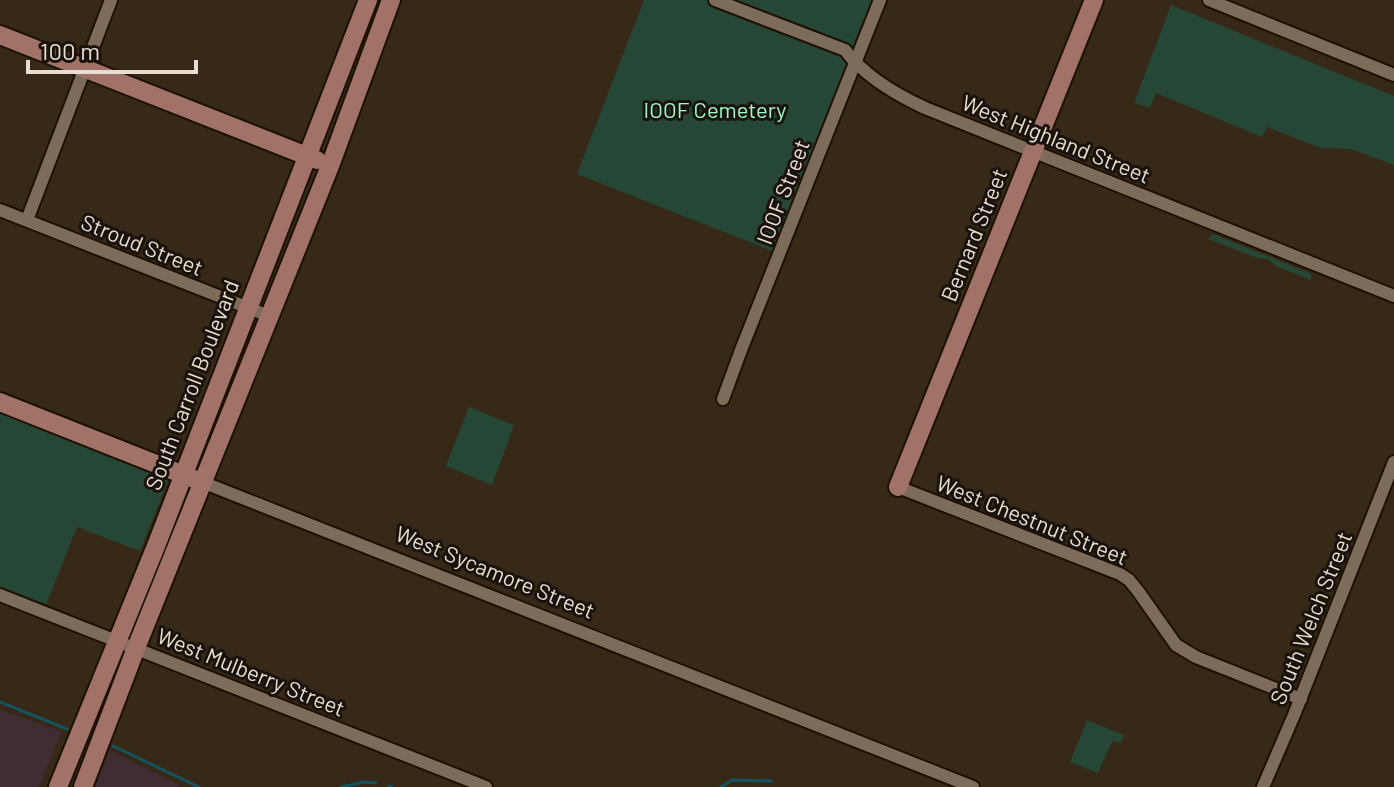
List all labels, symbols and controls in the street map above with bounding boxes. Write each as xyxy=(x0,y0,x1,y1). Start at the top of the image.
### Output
scale bar xyxy=(28,24,196,74)
text: 100 m xyxy=(40,36,100,65)
street label: West Highland Street xyxy=(958,88,1154,188)
park label: IOOF Cemetery xyxy=(644,96,786,122)
street label: IOOF Street xyxy=(750,136,814,248)
street label: Bernard Street xyxy=(935,164,1012,305)
street label: Stroud Street xyxy=(78,208,207,280)
street label: South Carroll Boulevard xyxy=(139,276,243,493)
street label: West Chestnut Street xyxy=(933,469,1132,569)
street label: West Sycamore Street xyxy=(392,519,599,623)
street label: South Welch Street xyxy=(1264,528,1357,708)
street label: West Mulberry Street xyxy=(154,622,349,721)

